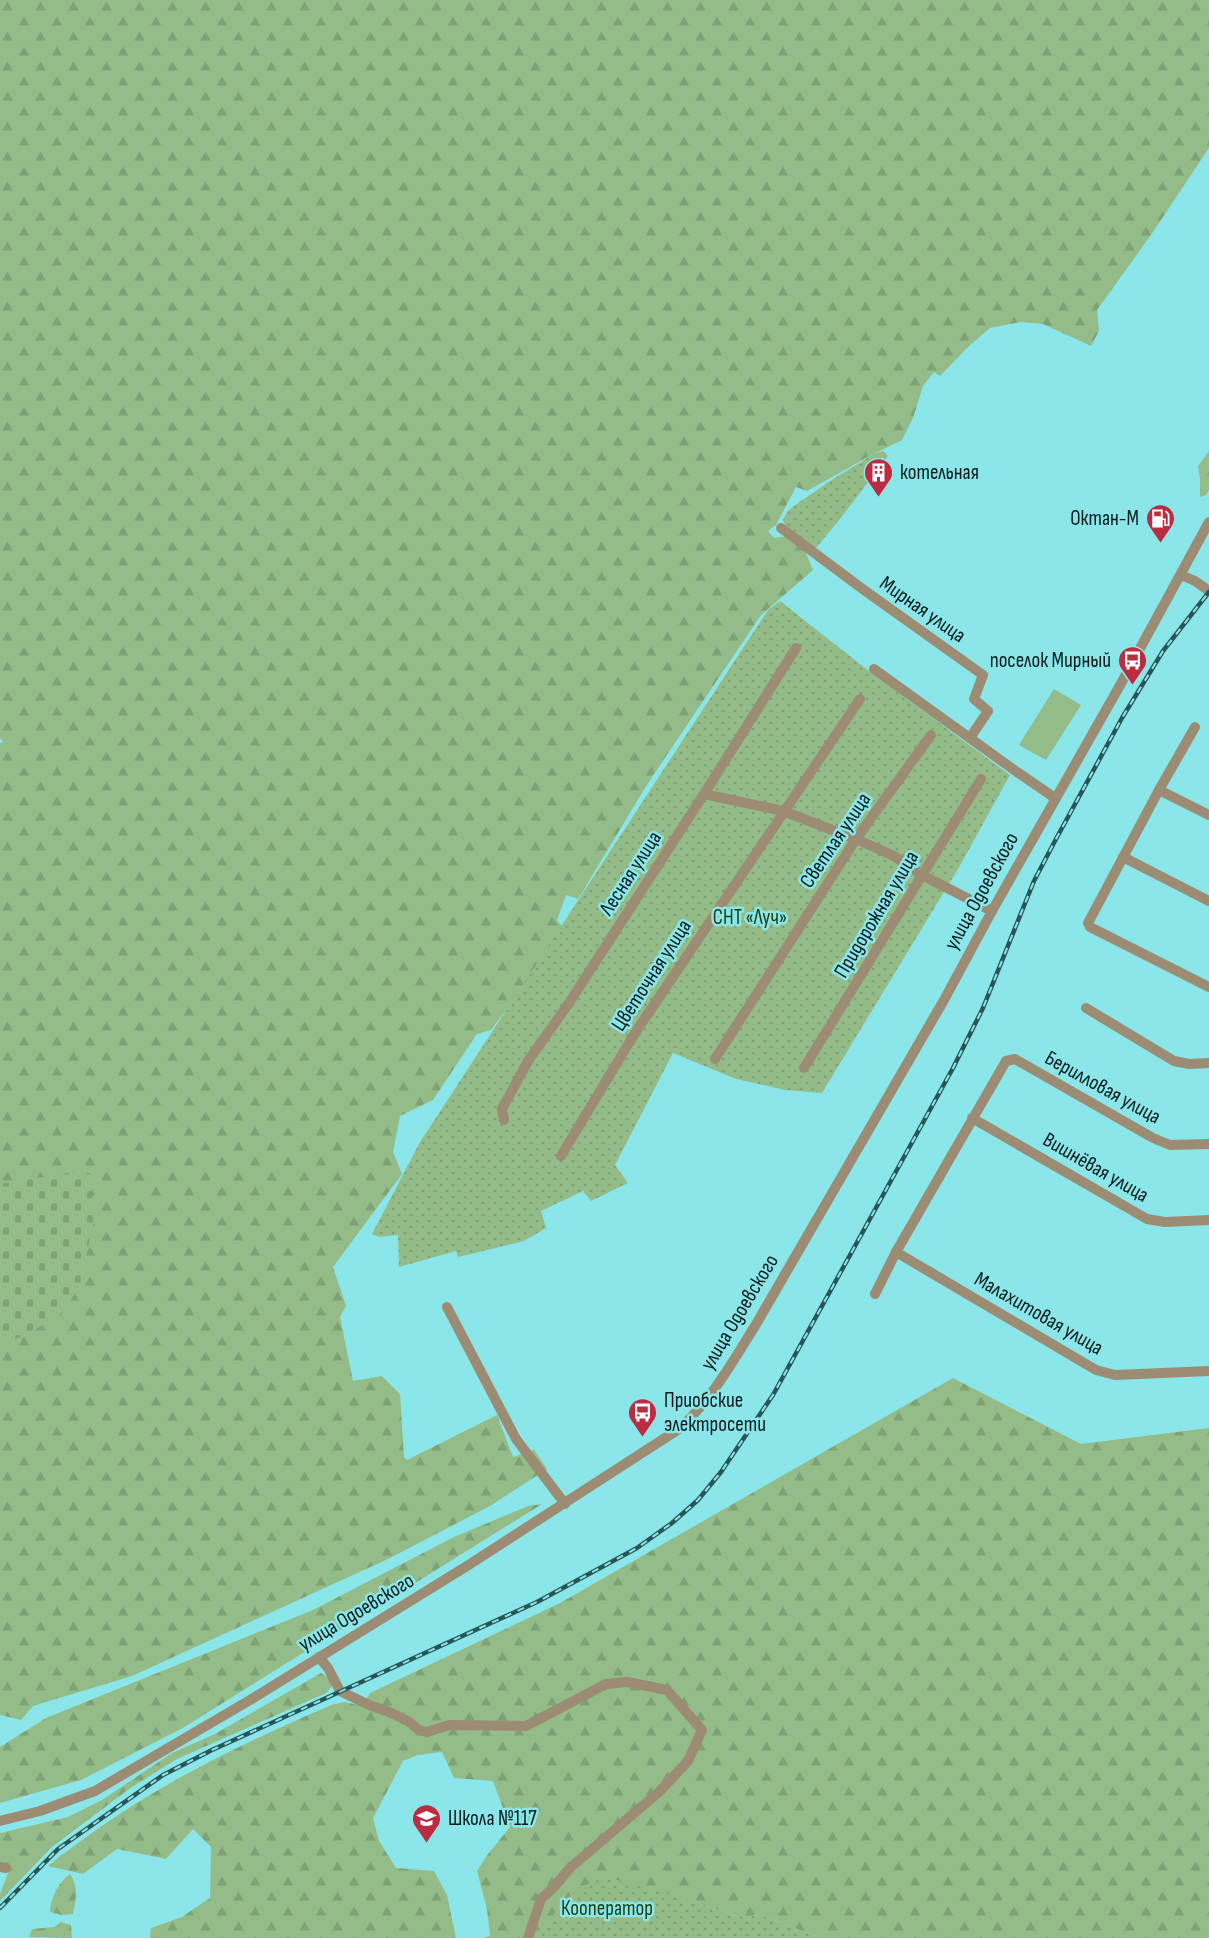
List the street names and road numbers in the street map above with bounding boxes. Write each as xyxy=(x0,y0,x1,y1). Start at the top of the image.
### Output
street label: Мирная улица xyxy=(875,571,971,648)
street label: Светлая улица xyxy=(795,788,876,893)
street label: Лесная улица xyxy=(593,827,667,921)
street label: улица Одоевского xyxy=(939,828,1024,954)
street label: Придорожная улица xyxy=(829,846,924,982)
street label: Цветочная улица xyxy=(606,915,697,1036)
street label: Берилловая улица xyxy=(1041,1045,1165,1129)
street label: Вишнёвая улица xyxy=(1038,1127,1153,1208)
street label: улица Одоевского xyxy=(695,1250,784,1375)
street label: Малахитовая улица xyxy=(970,1266,1108,1360)
street label: улица Одоевского xyxy=(294,1568,419,1657)

